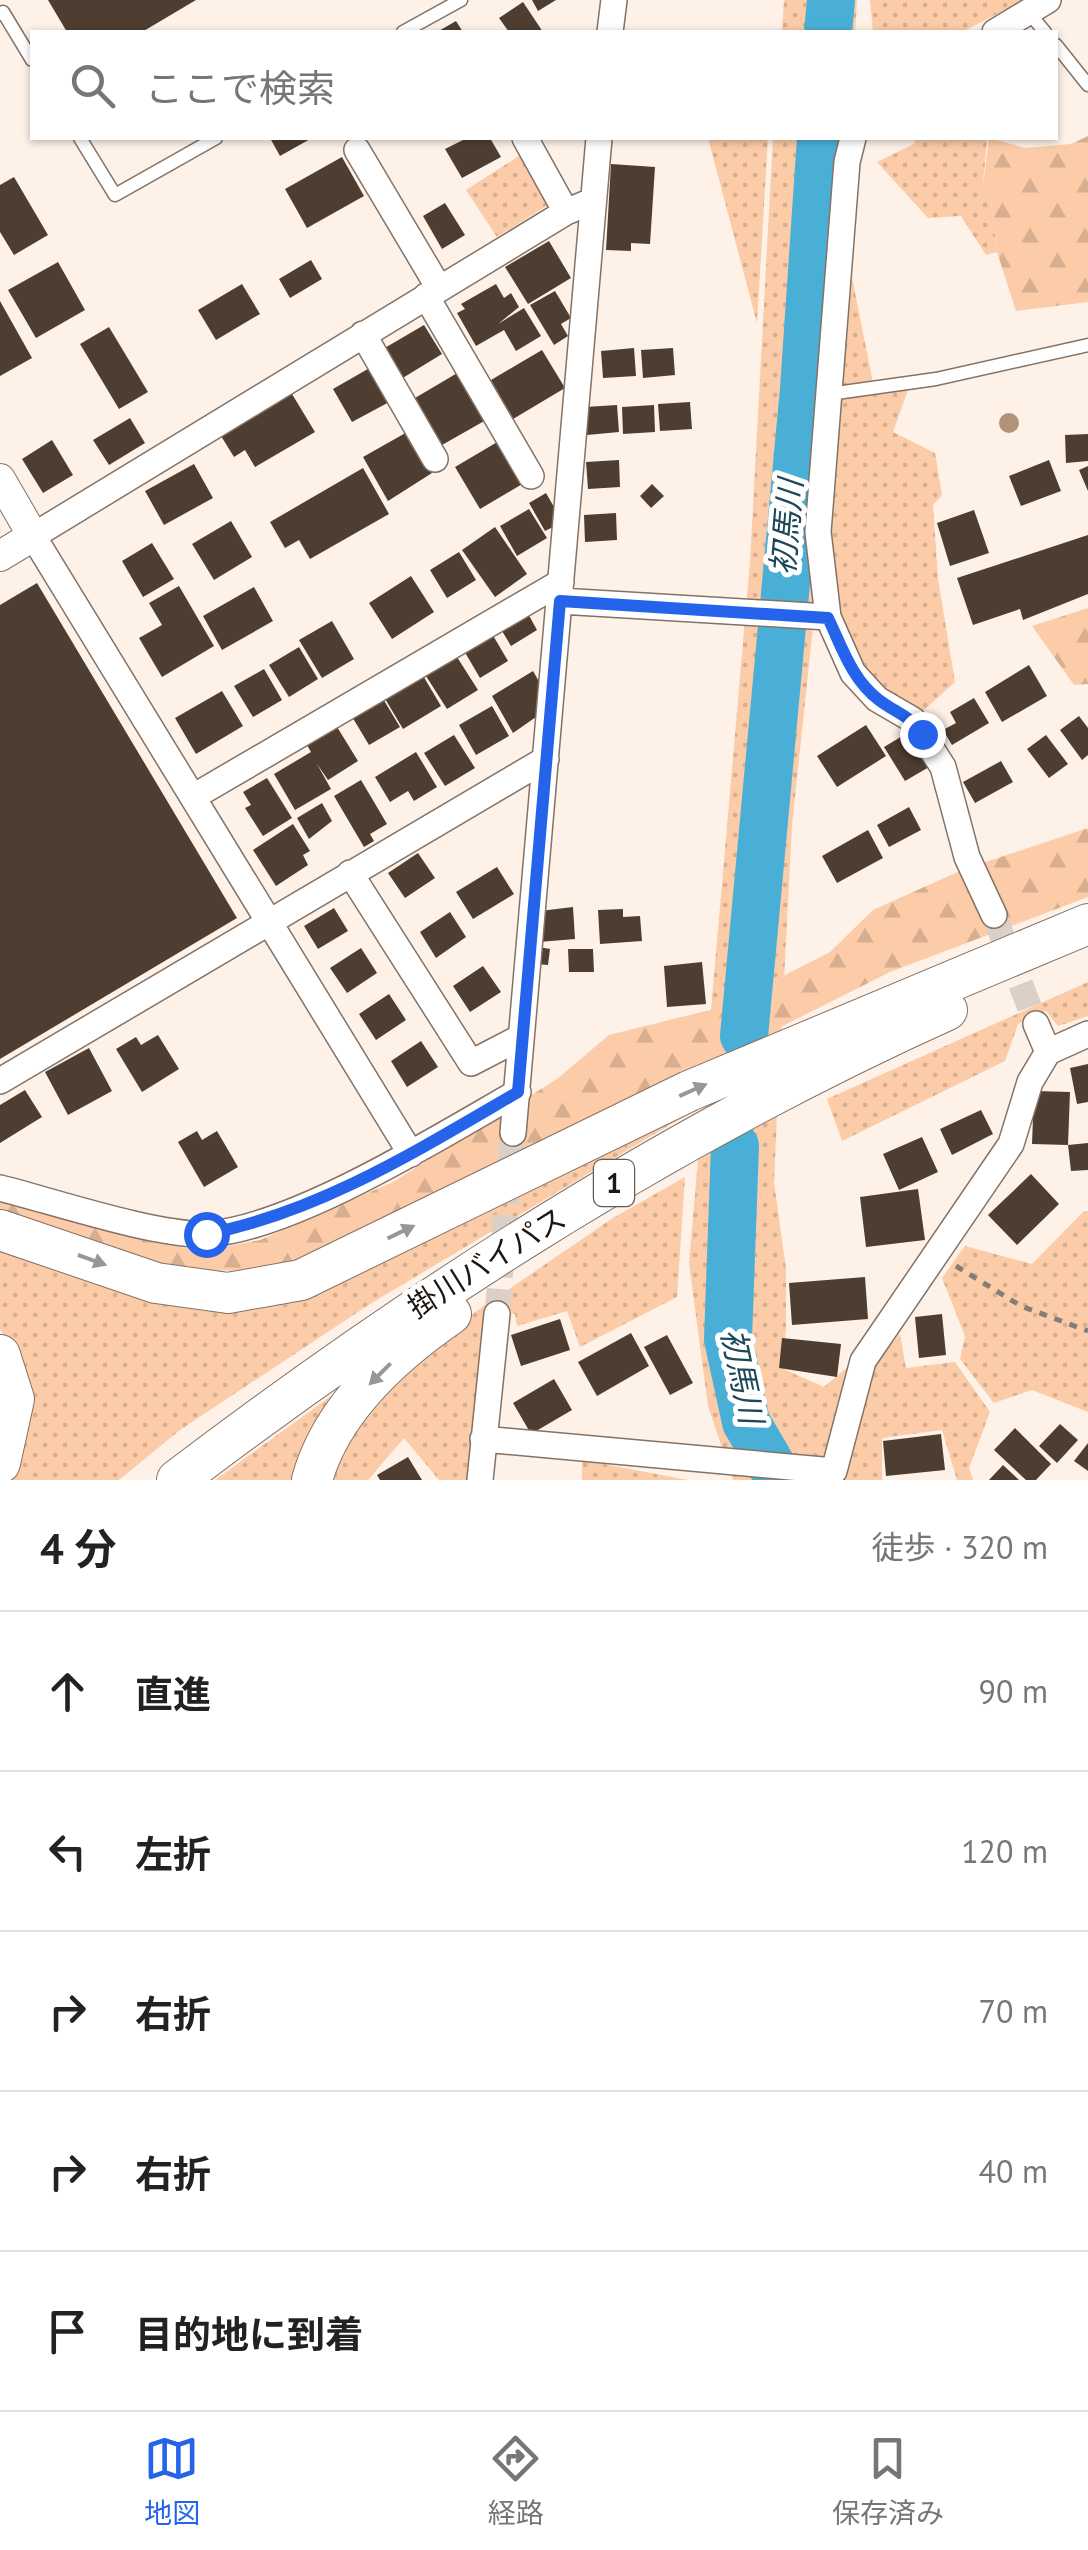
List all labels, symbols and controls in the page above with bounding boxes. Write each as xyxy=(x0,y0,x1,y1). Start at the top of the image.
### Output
search box xyxy=(30,30,1058,140)
icon: search xyxy=(65,58,120,113)
text: ここで検索 xyxy=(145,63,335,112)
water label: 初馬川 xyxy=(761,474,811,577)
route end xyxy=(900,712,946,758)
one-way arrow xyxy=(678,1082,708,1098)
road number: 1 xyxy=(594,1160,634,1206)
street label: 掛川バイパス xyxy=(400,1198,573,1326)
route start xyxy=(184,1212,230,1258)
one-way arrow xyxy=(386,1223,415,1240)
one-way arrow xyxy=(78,1254,108,1269)
water label: 初馬川 xyxy=(712,1324,774,1430)
one-way arrow xyxy=(368,1362,392,1386)
text: 4 分 xyxy=(40,1521,116,1576)
text: 徒歩 · 320 m xyxy=(872,1526,1048,1568)
icon: ahead xyxy=(40,1664,95,1719)
text: 直進 xyxy=(135,1669,211,1718)
text: 90 m xyxy=(979,1670,1048,1712)
icon: left xyxy=(40,1824,95,1879)
text: 左折 xyxy=(135,1829,211,1878)
text: 120 m xyxy=(961,1830,1048,1872)
icon: right xyxy=(40,1984,95,2039)
text: 右折 xyxy=(135,1989,211,2038)
text: 70 m xyxy=(979,1990,1048,2032)
icon: right xyxy=(40,2144,95,2199)
text: 右折 xyxy=(135,2149,211,2198)
text: 40 m xyxy=(979,2150,1048,2192)
icon: arrive xyxy=(40,2304,95,2359)
text: 目的地に到着 xyxy=(135,2309,363,2358)
tab: 地図 xyxy=(144,2431,200,2531)
tab: 経路 xyxy=(488,2431,544,2531)
tab: 保存済み xyxy=(832,2431,944,2531)

